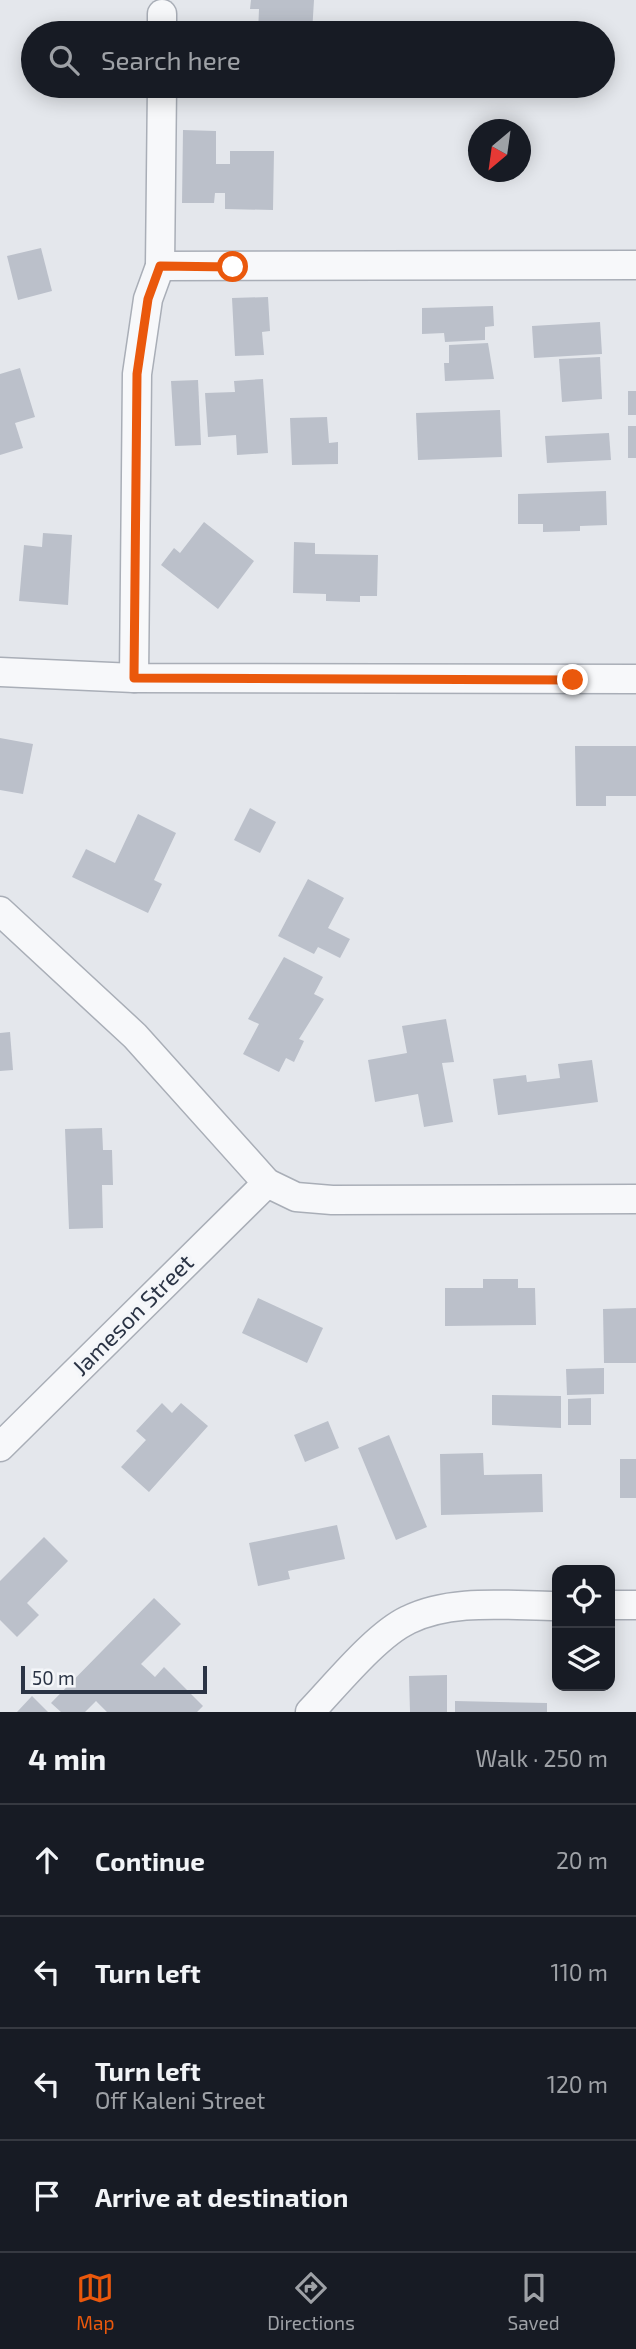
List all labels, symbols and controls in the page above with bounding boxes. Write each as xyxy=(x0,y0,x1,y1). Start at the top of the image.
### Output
search box xyxy=(21,21,615,98)
icon: search xyxy=(45,41,83,79)
text: Search here xyxy=(101,44,241,75)
north arrow xyxy=(468,119,531,182)
route start xyxy=(217,251,248,282)
route end xyxy=(557,664,588,695)
street label: Jameson Street xyxy=(66,1248,199,1381)
map controls xyxy=(552,1565,615,1691)
button: locate xyxy=(552,1565,615,1628)
button: layers xyxy=(552,1628,615,1691)
scale bar xyxy=(21,1663,206,1695)
text: 50 m xyxy=(32,1666,75,1689)
text: 4 min xyxy=(28,1740,106,1776)
text: Walk · 250 m xyxy=(475,1744,608,1772)
icon: ahead xyxy=(28,1841,66,1879)
text: Continue xyxy=(95,1845,205,1876)
text: 20 m xyxy=(556,1846,608,1874)
icon: left xyxy=(28,1953,66,1991)
text: Turn left xyxy=(95,1957,201,1988)
text: 110 m xyxy=(551,1958,608,1986)
text: Turn left xyxy=(95,2055,201,2086)
icon: left xyxy=(28,2065,66,2103)
text: 120 m xyxy=(547,2070,608,2098)
text: Off Kaleni Street xyxy=(95,2086,265,2114)
icon: arrive xyxy=(28,2177,66,2215)
text: Arrive at destination xyxy=(95,2181,348,2212)
tab: Map xyxy=(76,2269,114,2334)
tab: Directions xyxy=(267,2269,355,2334)
tab: Saved xyxy=(507,2269,560,2334)

